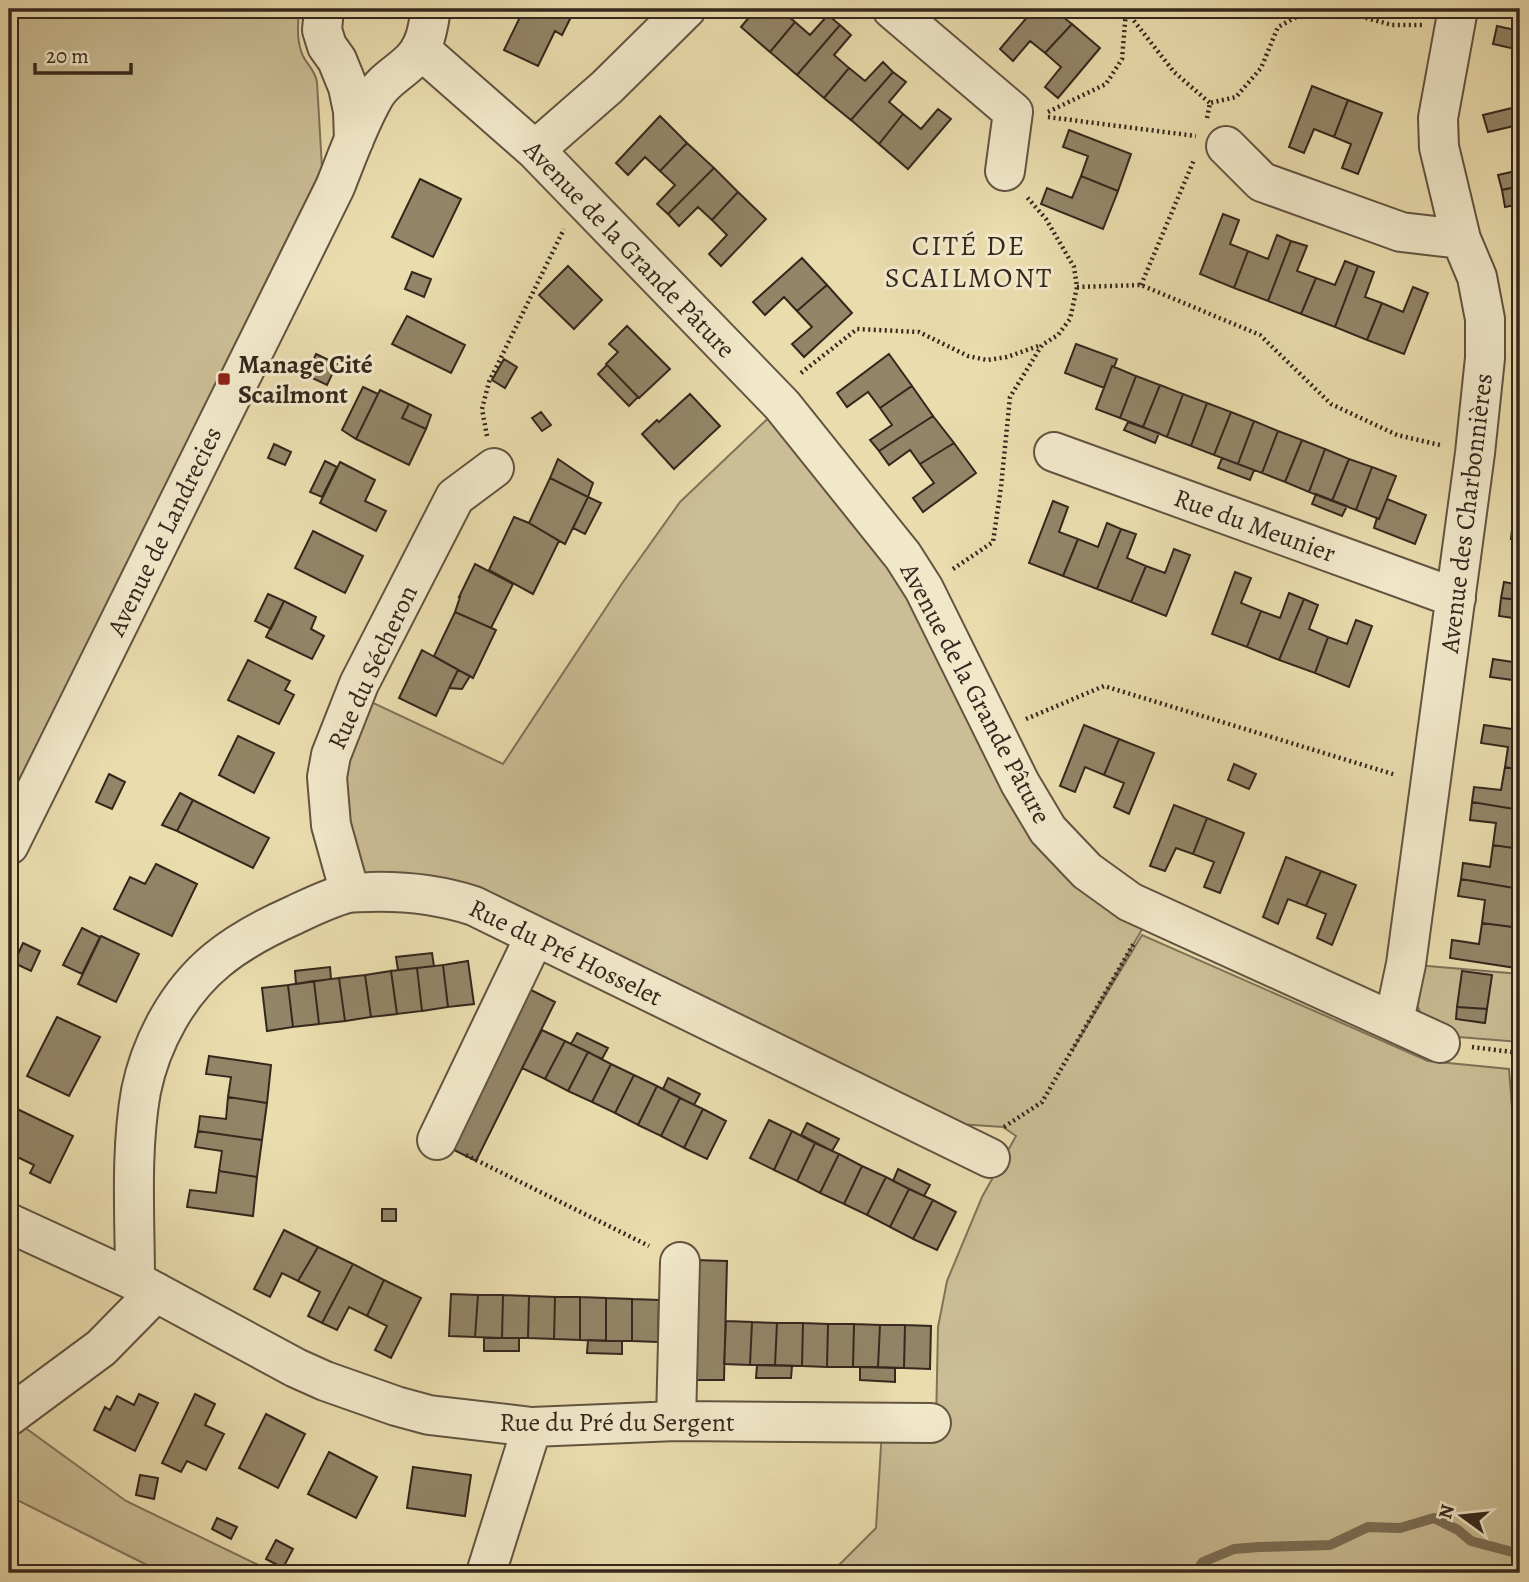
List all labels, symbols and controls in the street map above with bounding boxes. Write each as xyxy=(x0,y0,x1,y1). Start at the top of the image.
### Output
scale bar xyxy=(35,32,131,76)
text: 20 m xyxy=(46,42,89,70)
street label: Avenue de la Grande Pâture xyxy=(515,132,743,366)
district label: CITÉ DE SCAILMONT xyxy=(885,227,1053,297)
place label: Manage Cité Scailmont xyxy=(238,347,373,412)
marker: Manage Cité Scailmont xyxy=(216,371,232,387)
street label: Avenue des Charbonnières xyxy=(1432,371,1501,656)
street label: Avenue de Landrecies xyxy=(98,421,230,643)
street label: Rue du Meunier xyxy=(1169,480,1341,571)
street label: Avenue de la Grande Pâture xyxy=(891,556,1059,830)
street label: Rue du Sécheron xyxy=(319,579,426,755)
street label: Rue du Pré Hosselet xyxy=(463,890,669,1015)
street label: Rue du Pré du Sergent xyxy=(499,1405,735,1440)
north arrow xyxy=(1428,1480,1498,1550)
text: N xyxy=(1432,1502,1461,1522)

